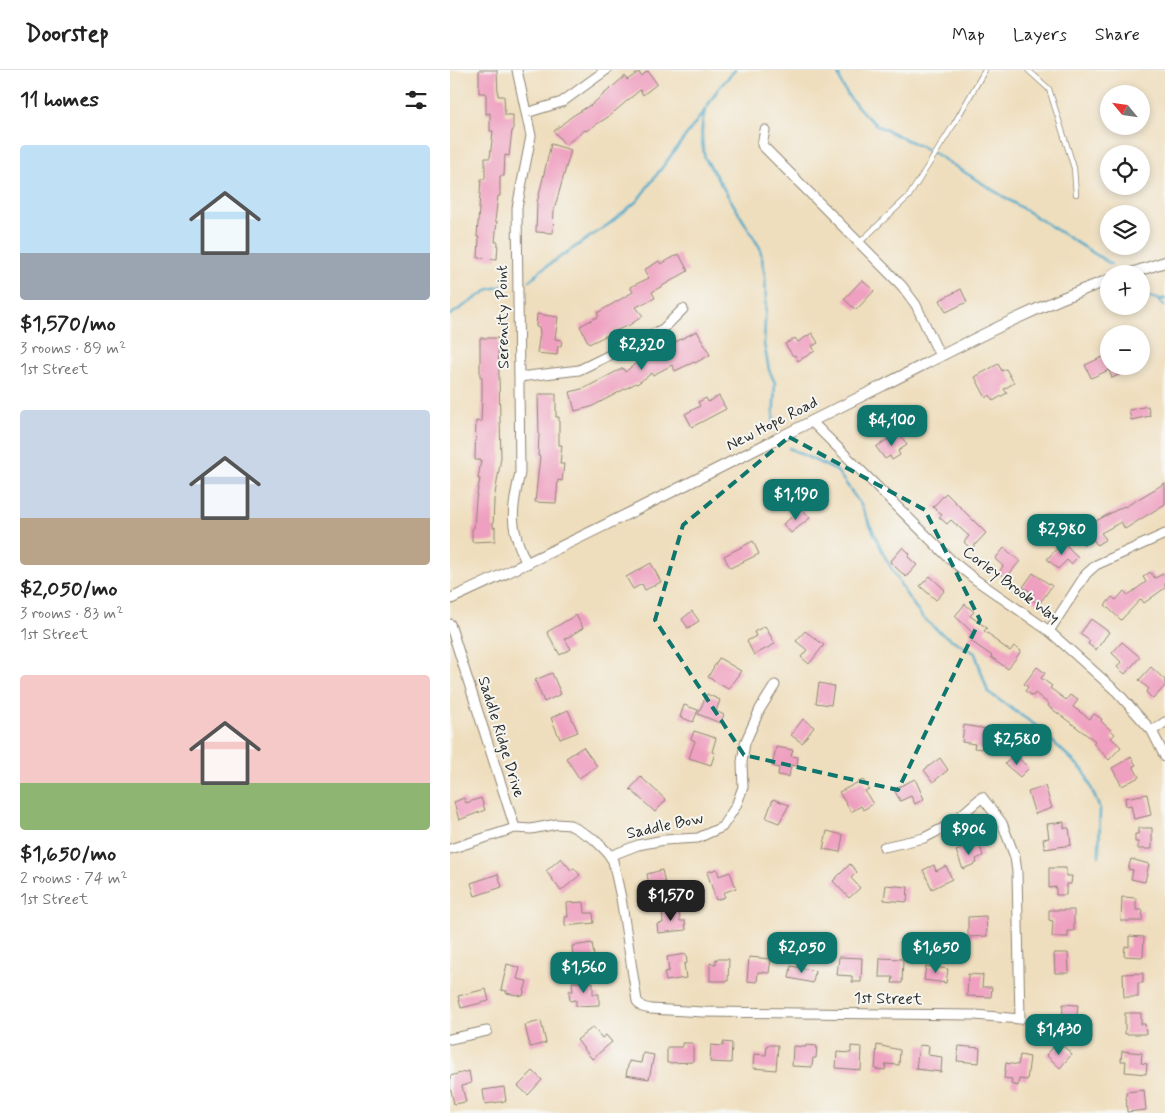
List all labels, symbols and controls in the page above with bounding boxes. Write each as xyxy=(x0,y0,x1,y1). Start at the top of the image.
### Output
text: Doorstep xyxy=(25,19,109,50)
text: Map xyxy=(952,23,985,47)
text: Layers xyxy=(1013,23,1067,47)
text: Share xyxy=(1095,23,1140,47)
north arrow xyxy=(1100,85,1150,135)
map controls xyxy=(1100,85,1150,375)
text: 11 homes xyxy=(20,86,99,114)
icon: filters xyxy=(402,86,430,114)
button: locate xyxy=(1100,145,1150,195)
icon: home xyxy=(180,178,270,268)
button: layers xyxy=(1100,205,1150,255)
street label: Serenity Point xyxy=(492,265,514,369)
button: + xyxy=(1100,265,1150,315)
text: $1,570/mo xyxy=(20,310,116,338)
button: − xyxy=(1100,325,1150,375)
pin: $2,320 xyxy=(601,328,683,371)
text: $2,320 xyxy=(619,334,665,355)
text: 3 rooms · 89 m² xyxy=(20,338,126,359)
text: 1st Street xyxy=(20,359,88,380)
street label: New Hope Road xyxy=(723,392,821,456)
pin: $4,100 xyxy=(851,404,933,447)
text: $4,100 xyxy=(868,410,916,431)
icon: home xyxy=(180,443,270,533)
pin: $1,190 xyxy=(755,478,837,521)
text: $1,190 xyxy=(774,484,818,505)
pin: $2,980 xyxy=(1021,514,1103,556)
text: $2,980 xyxy=(1038,519,1086,540)
street label: Corley Brook Way xyxy=(958,542,1064,628)
text: $2,050/mo xyxy=(20,575,117,603)
text: 3 rooms · 83 m² xyxy=(20,603,123,624)
text: 1st Street xyxy=(20,624,88,645)
street label: Saddle Ridge Drive xyxy=(473,674,530,801)
icon: home xyxy=(180,708,270,798)
pin: $2,580 xyxy=(976,724,1058,766)
text: $2,580 xyxy=(994,729,1040,750)
street label: Saddle Bow xyxy=(625,808,706,844)
pin: $906 xyxy=(939,814,999,856)
text: $906 xyxy=(952,819,986,840)
text: $1,650/mo xyxy=(20,840,116,868)
text: 2 rooms · 74 m² xyxy=(20,868,128,889)
pin: $1,570 xyxy=(630,880,712,922)
text: $1,570 xyxy=(648,885,694,906)
text: 1st Street xyxy=(20,889,88,910)
pin: $2,050 xyxy=(761,932,843,974)
pin: $1,650 xyxy=(895,932,977,974)
text: $2,050 xyxy=(778,937,826,958)
text: $1,650 xyxy=(913,937,959,958)
pin: $1,560 xyxy=(543,952,625,994)
text: $1,560 xyxy=(561,957,607,978)
street label: 1st Street xyxy=(854,988,923,1010)
pin: $1,430 xyxy=(1018,1014,1100,1056)
text: $1,430 xyxy=(1036,1019,1082,1040)

